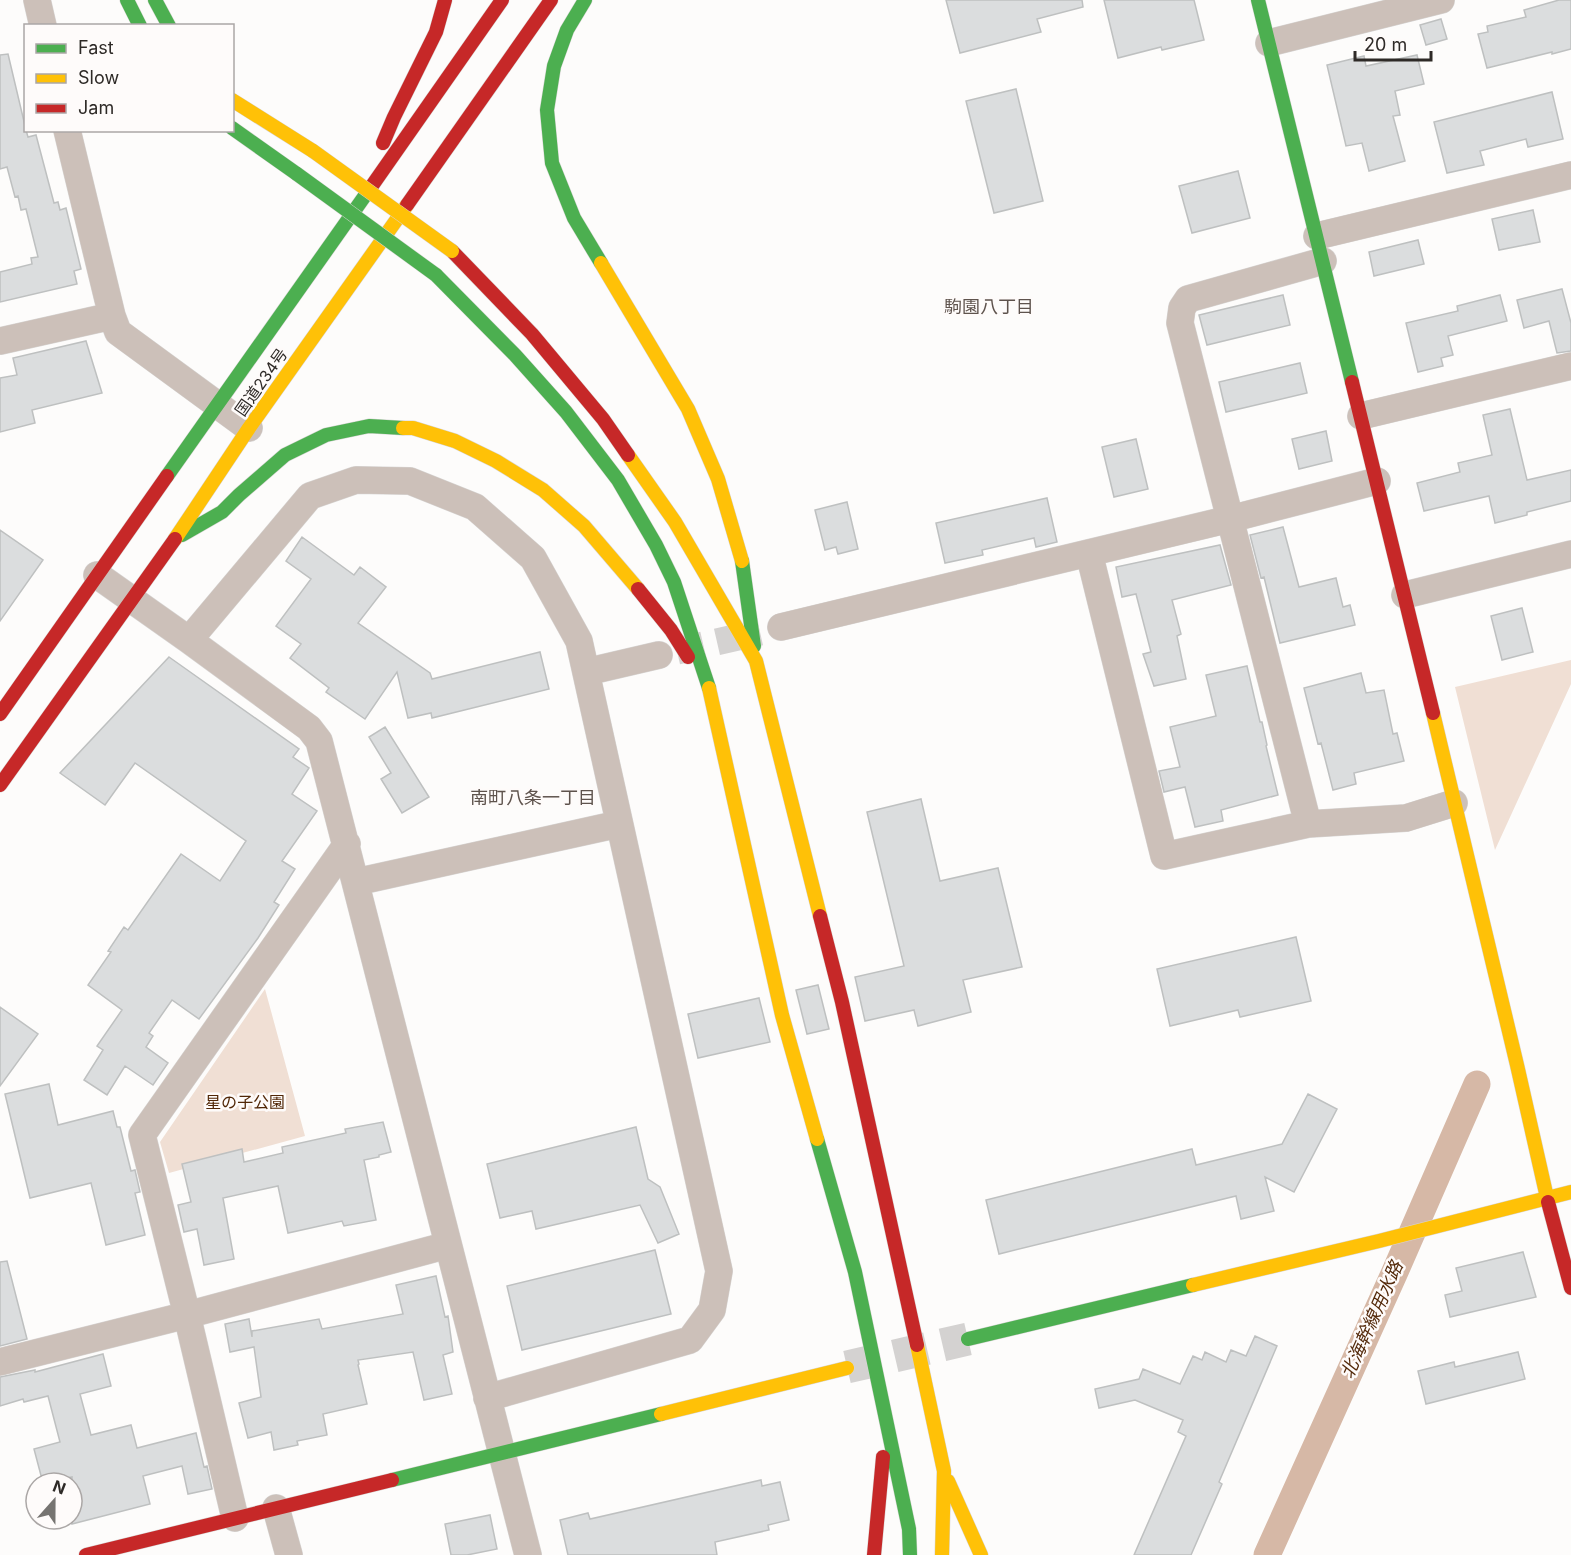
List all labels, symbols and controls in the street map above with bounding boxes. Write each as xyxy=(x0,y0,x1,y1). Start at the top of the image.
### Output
legend xyxy=(24,24,234,132)
scale bar xyxy=(1355,24,1432,62)
text: 20 m xyxy=(1364,34,1407,55)
text: Fast xyxy=(78,37,114,58)
text: Slow xyxy=(78,67,119,88)
text: Jam xyxy=(78,97,114,118)
district label: 駒園八丁目 xyxy=(944,296,1034,317)
street label: 国道234号 xyxy=(230,344,292,420)
district label: 南町八条一丁目 xyxy=(470,787,596,808)
park label: 星の子公園 xyxy=(205,1092,285,1112)
water label: 北海幹線用水路 xyxy=(1336,1256,1408,1382)
north arrow xyxy=(24,1471,84,1531)
text: N xyxy=(50,1475,69,1499)

